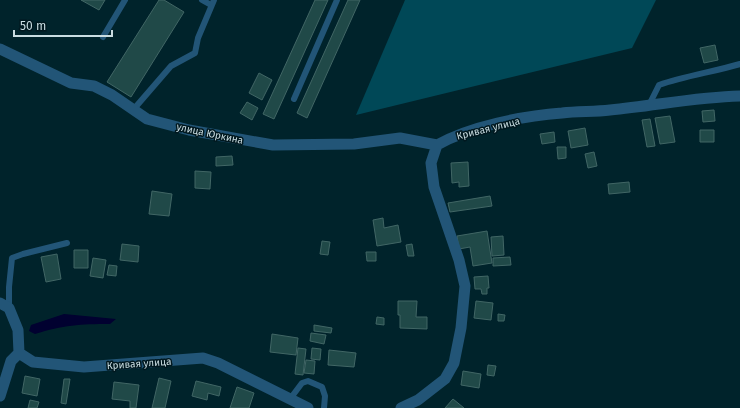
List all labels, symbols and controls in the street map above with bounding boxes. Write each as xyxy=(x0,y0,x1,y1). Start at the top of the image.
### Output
scale bar xyxy=(14,12,112,38)
text: 50 m xyxy=(20,19,46,33)
street label: Кривая улица xyxy=(455,115,521,143)
street label: улица Юркина xyxy=(175,121,244,147)
street label: Кривая улица xyxy=(106,356,172,372)

